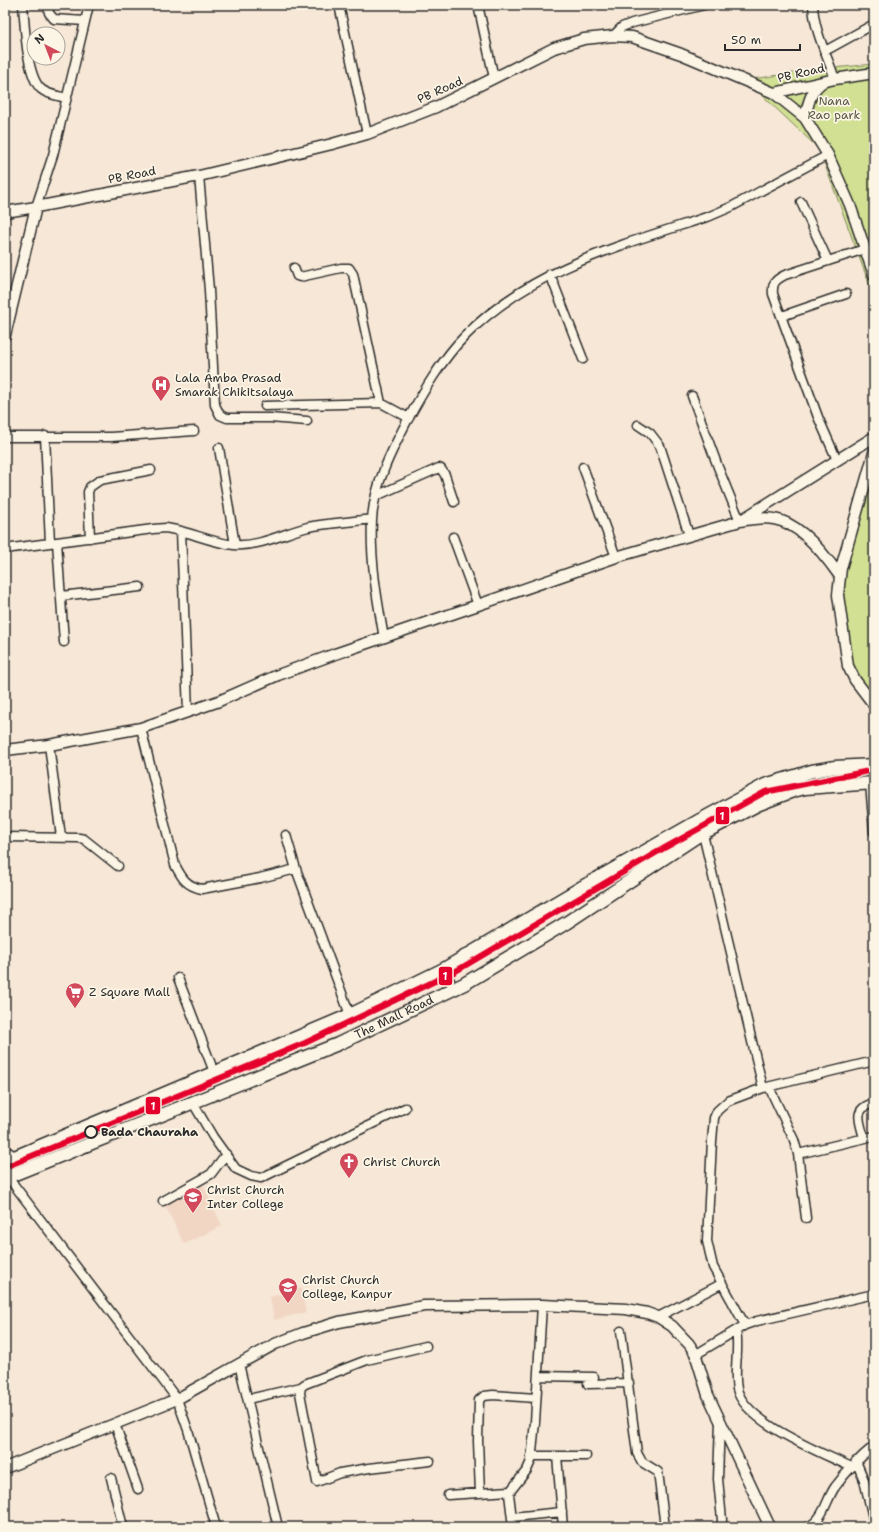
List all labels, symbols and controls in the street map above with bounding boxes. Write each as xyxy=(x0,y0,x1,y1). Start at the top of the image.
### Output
north arrow xyxy=(26,26,66,66)
scale bar xyxy=(725,26,800,52)
text: N xyxy=(31,30,48,47)
text: 50 m xyxy=(731,32,761,48)
street label: PB Road xyxy=(776,60,827,86)
street label: PB Road xyxy=(415,73,466,107)
park label: Nana Rao park xyxy=(808,93,861,123)
street label: PB Road xyxy=(107,162,158,187)
place label: Lala Amba Prasad Smarak Chikitsalaya xyxy=(175,370,294,400)
hospital icon: Lala Amba Prasad Smarak Chikitsalaya xyxy=(150,374,172,402)
line badge: 1 xyxy=(715,806,730,825)
text: 1 xyxy=(719,809,725,824)
line badge: 1 xyxy=(438,966,453,986)
text: 1 xyxy=(442,969,448,984)
supermarket icon: Z Square Mall xyxy=(64,981,86,1009)
place label: Z Square Mall xyxy=(89,984,170,1000)
street label: The Mall Road xyxy=(352,992,436,1043)
line badge: 1 xyxy=(145,1096,161,1115)
text: 1 xyxy=(150,1099,156,1114)
place label: Bada Chauraha xyxy=(101,1124,199,1140)
marker: Bada Chauraha xyxy=(84,1125,98,1139)
church icon: Christ Church xyxy=(338,1151,360,1179)
place label: Christ Church xyxy=(363,1154,441,1170)
place label: Christ Church Inter College xyxy=(207,1182,285,1212)
school or university icon: Christ Church Inter College xyxy=(182,1186,204,1214)
place label: Christ Church College, Kanpur xyxy=(302,1272,393,1302)
school or university icon: Christ Church College, Kanpur xyxy=(277,1276,299,1304)

